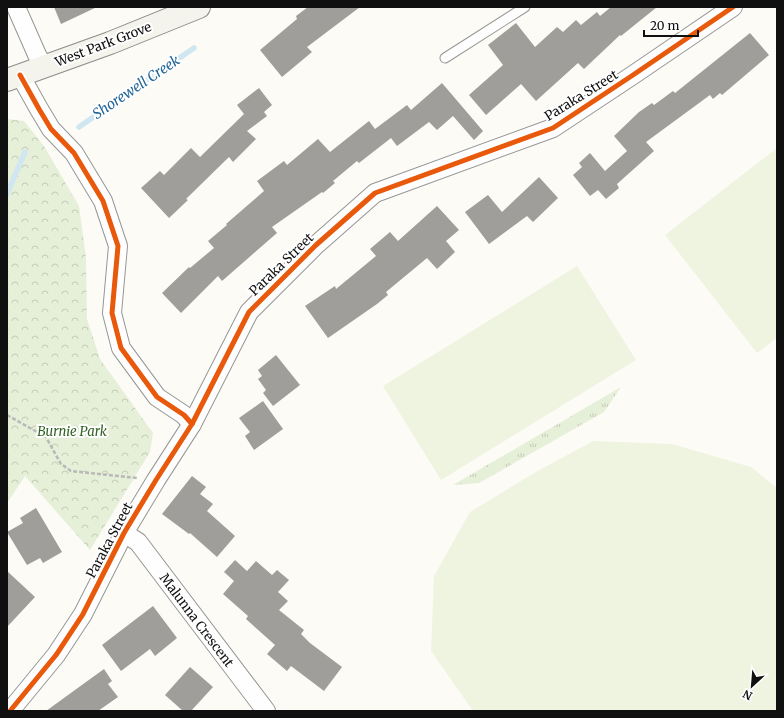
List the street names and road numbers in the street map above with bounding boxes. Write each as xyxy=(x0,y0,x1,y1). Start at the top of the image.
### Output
street label: West Park Grove xyxy=(52,18,154,71)
street label: Paraka Street xyxy=(541,66,621,125)
street label: Paraka Street xyxy=(245,229,317,299)
street label: Paraka Street xyxy=(82,499,136,581)
street label: Malunna Crescent xyxy=(156,570,237,671)

